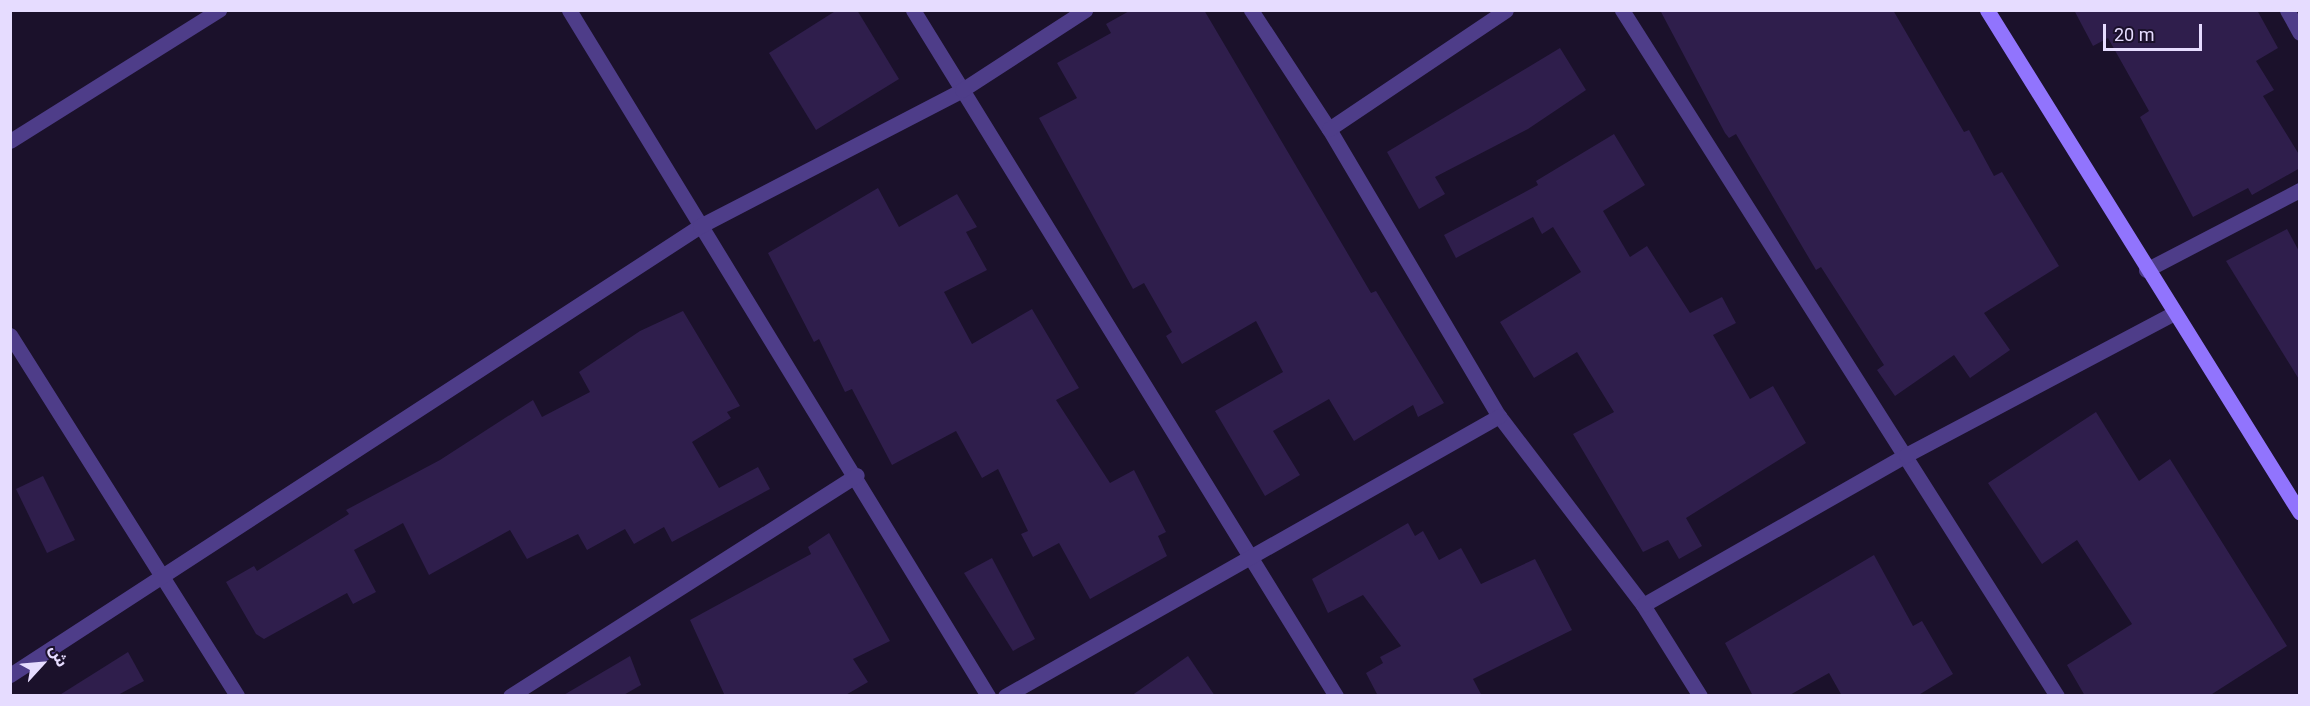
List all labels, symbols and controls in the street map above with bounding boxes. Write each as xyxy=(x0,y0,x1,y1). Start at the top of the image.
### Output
scale bar xyxy=(2106,12,2205,50)
text: 20 m xyxy=(2114,24,2154,45)
north arrow xyxy=(12,634,72,694)
text: ش xyxy=(45,642,72,670)

